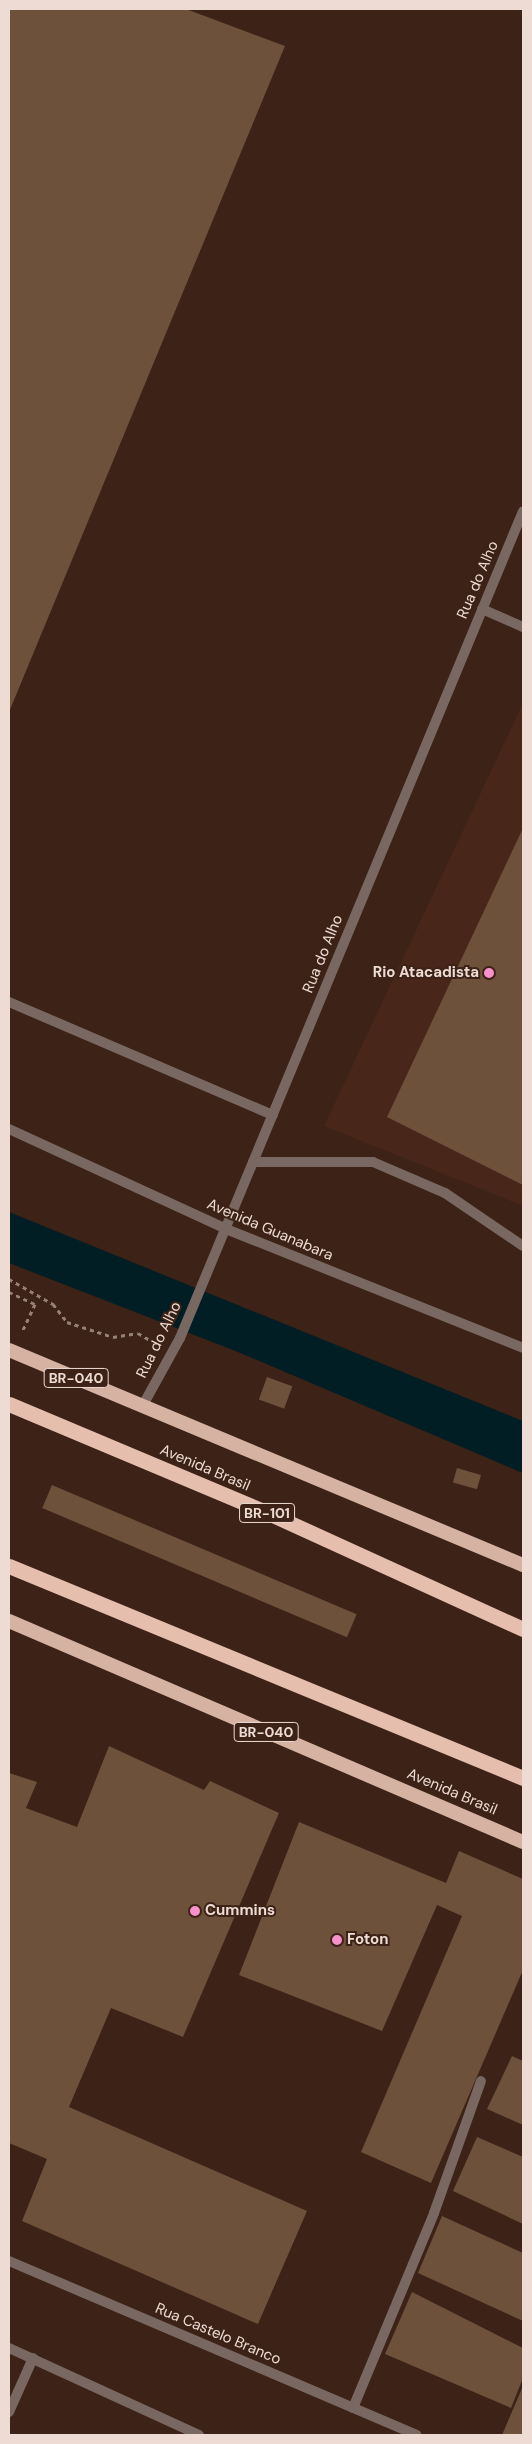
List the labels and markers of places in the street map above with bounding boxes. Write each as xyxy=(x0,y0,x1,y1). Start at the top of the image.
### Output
place label: Rio Atacadista xyxy=(373,964,479,982)
marker: Rio Atacadista xyxy=(483,967,495,979)
place label: Cummins xyxy=(205,1902,275,1920)
marker: Cummins xyxy=(189,1905,201,1917)
place label: Foton xyxy=(347,1931,389,1949)
marker: Foton xyxy=(331,1934,343,1946)

